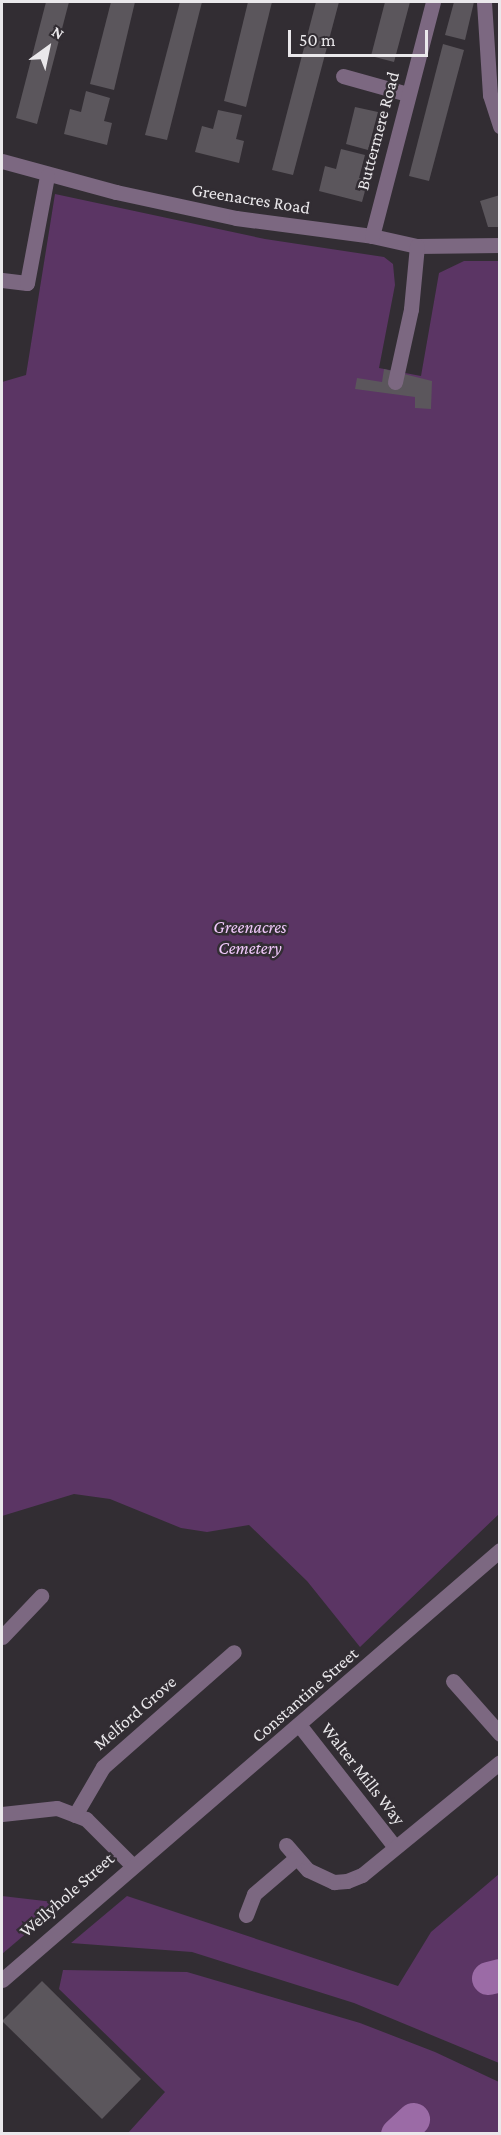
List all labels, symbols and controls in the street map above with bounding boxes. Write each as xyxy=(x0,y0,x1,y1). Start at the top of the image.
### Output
north arrow xyxy=(18,18,78,78)
scale bar xyxy=(291,18,430,56)
text: N xyxy=(49,22,67,43)
text: 50 m xyxy=(299,30,336,50)
street label: Buttermere Road xyxy=(352,69,404,193)
street label: Greenacres Road xyxy=(190,179,312,219)
park label: Greenacres Cemetery xyxy=(213,917,287,960)
street label: Constantine Street xyxy=(247,1643,363,1747)
street label: Melford Grove xyxy=(89,1671,181,1755)
street label: Walter Mills Way xyxy=(316,1718,410,1830)
street label: Wellyhole Street xyxy=(15,1848,119,1942)

